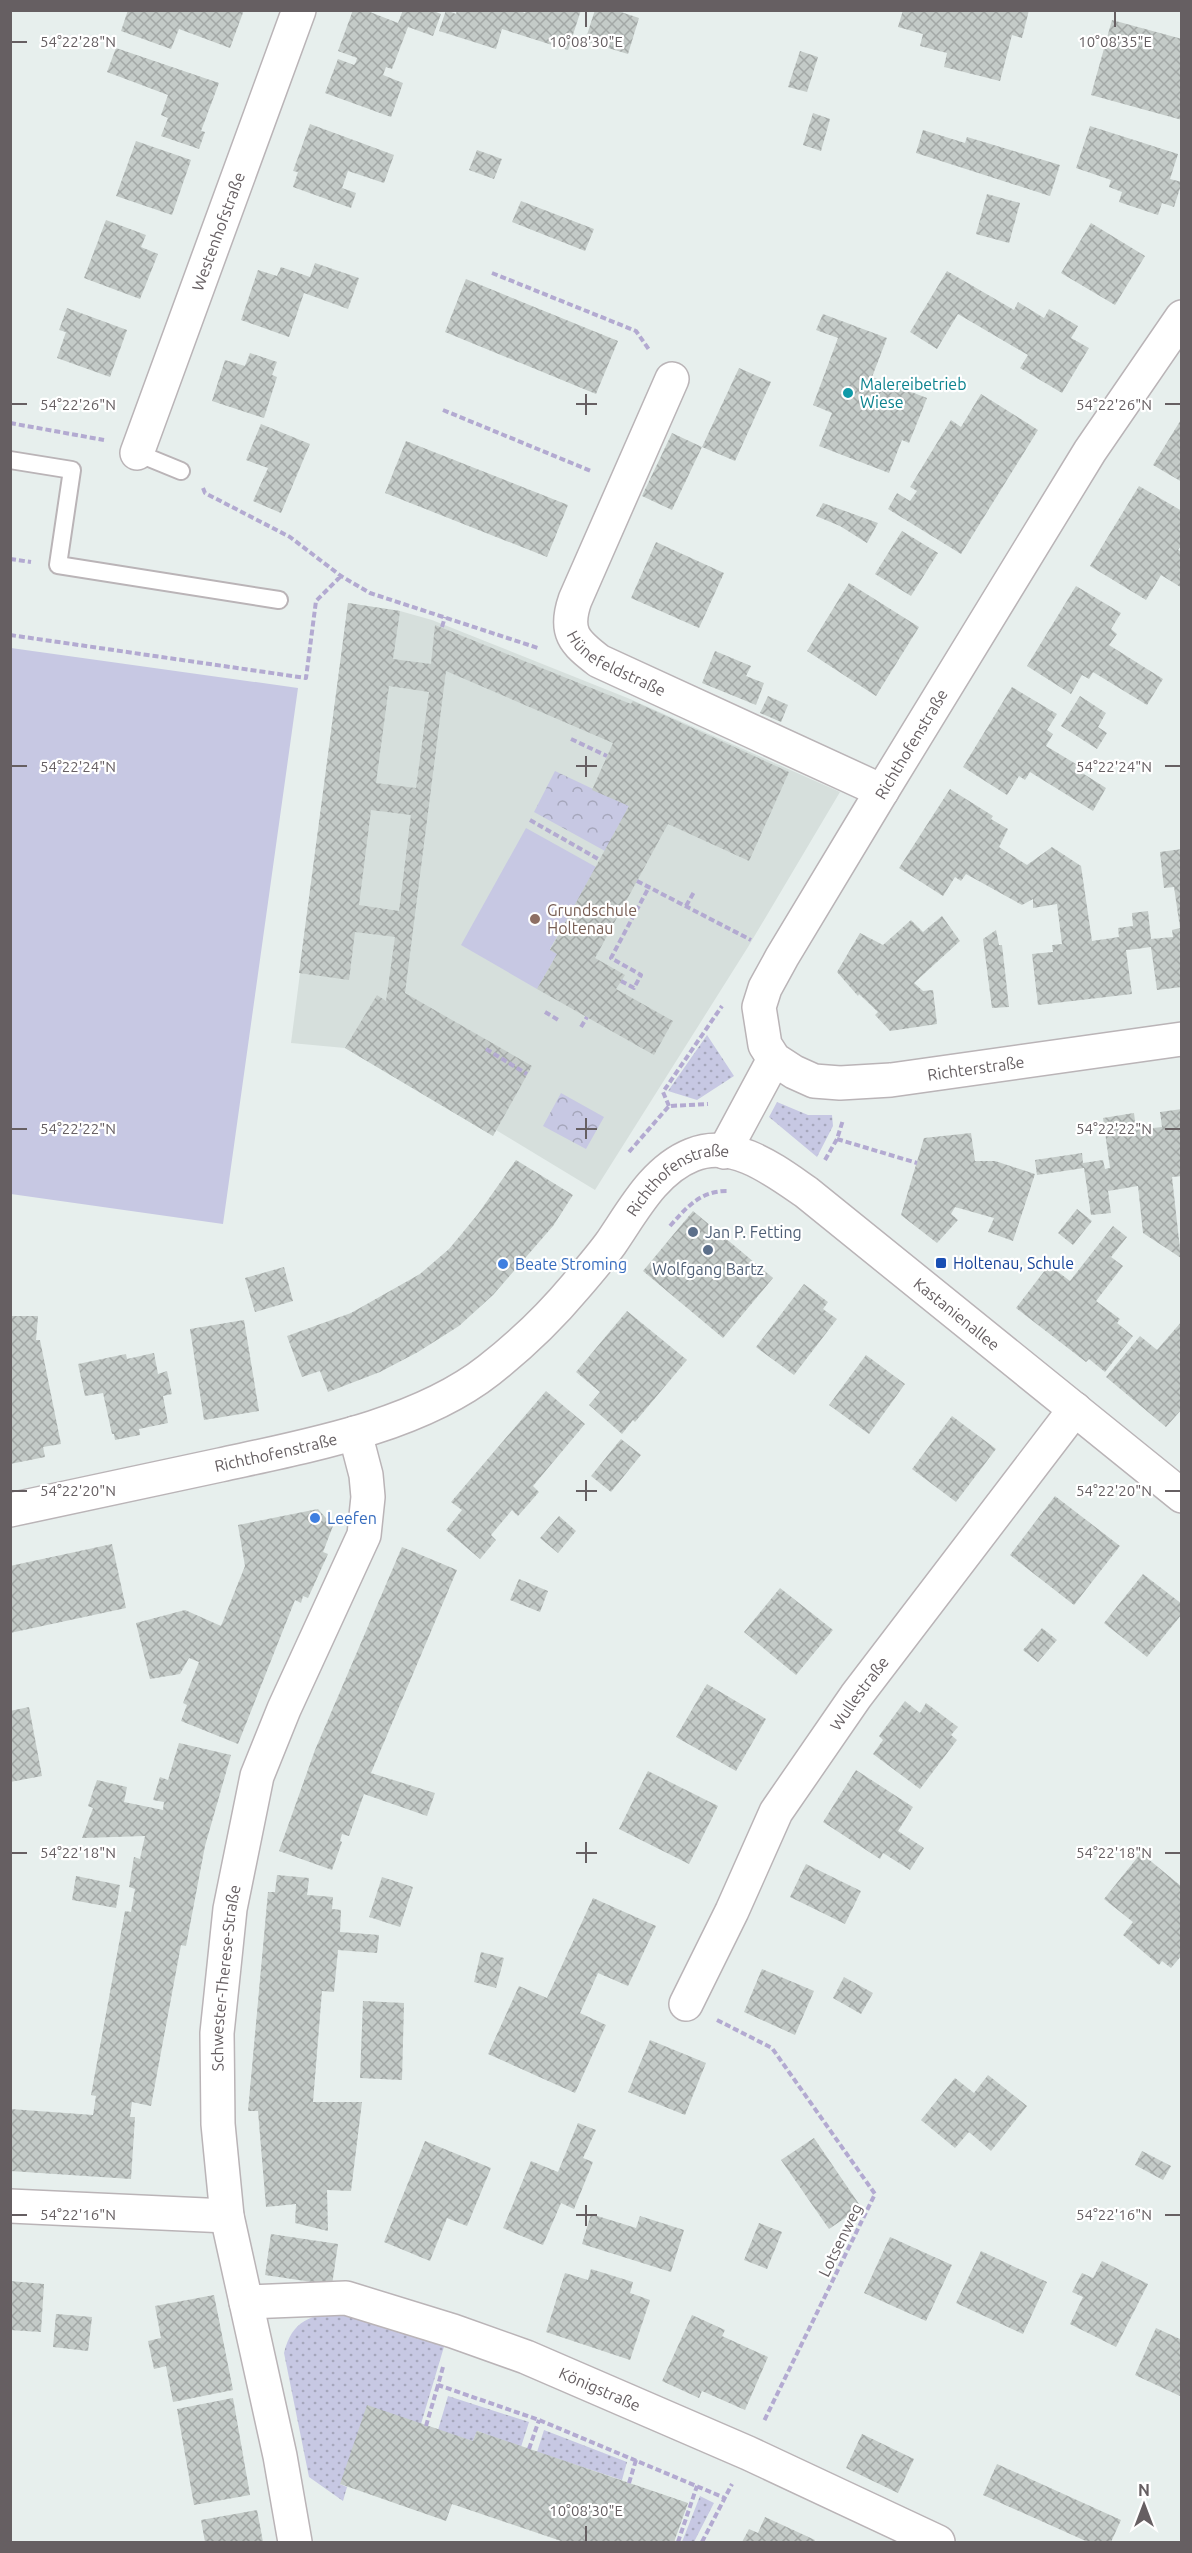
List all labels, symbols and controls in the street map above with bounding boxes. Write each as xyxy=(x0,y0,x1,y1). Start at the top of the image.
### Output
text: 54°22'28"N xyxy=(40,33,116,50)
text: 10°08'30"E xyxy=(549,33,623,50)
text: 10°08'35"E xyxy=(1078,33,1152,50)
street label: Westenhofstraße xyxy=(188,169,248,293)
place label: Malereibetrieb Wiese xyxy=(860,375,967,411)
marker: Malereibetrieb Wiese xyxy=(841,386,855,400)
text: 54°22'26"N xyxy=(40,396,116,413)
text: 54°22'26"N xyxy=(1076,396,1152,413)
street label: Hünefeldstraße xyxy=(564,628,668,699)
street label: Richthofenstraße xyxy=(871,686,951,802)
text: 54°22'24"N xyxy=(40,758,116,775)
text: 54°22'24"N xyxy=(1076,758,1152,775)
place label: Grundschule Holtenau xyxy=(547,901,637,937)
marker: Grundschule Holtenau xyxy=(528,912,542,926)
street label: Richterstraße xyxy=(926,1052,1026,1084)
text: 54°22'22"N xyxy=(40,1120,116,1137)
text: 54°22'22"N xyxy=(1076,1120,1152,1137)
street label: Richthofenstraße xyxy=(622,1141,731,1219)
place label: Jan P. Fetting xyxy=(705,1223,802,1241)
marker: Jan P. Fetting xyxy=(686,1225,700,1239)
marker: Wolfgang Bartz xyxy=(701,1243,715,1257)
place label: Holtenau, Schule xyxy=(953,1254,1074,1272)
place label: Beate Stroming xyxy=(515,1255,627,1273)
marker: Holtenau, Schule xyxy=(934,1256,948,1270)
marker: Beate Stroming xyxy=(496,1257,510,1271)
place label: Wolfgang Bartz xyxy=(652,1260,764,1278)
street label: Kastanienallee xyxy=(910,1274,1003,1354)
street label: Richthofenstraße xyxy=(213,1429,339,1475)
text: 54°22'20"N xyxy=(40,1482,116,1499)
text: 54°22'20"N xyxy=(1076,1482,1152,1499)
place label: Leefen xyxy=(327,1509,377,1527)
marker: Leefen xyxy=(308,1511,322,1525)
street label: Wullestraße xyxy=(826,1653,892,1734)
text: 54°22'18"N xyxy=(40,1844,116,1861)
text: 54°22'18"N xyxy=(1076,1844,1152,1861)
street label: Schwester-Therese-Straße xyxy=(208,1883,244,2071)
street label: Lotsenweg xyxy=(815,2200,865,2280)
text: 54°22'16"N xyxy=(40,2206,116,2223)
text: 54°22'16"N xyxy=(1076,2206,1152,2223)
street label: Königstraße xyxy=(556,2363,643,2415)
north arrow xyxy=(1114,2475,1174,2535)
text: N xyxy=(1138,2481,1150,2499)
text: 10°08'30"E xyxy=(549,2502,623,2519)

